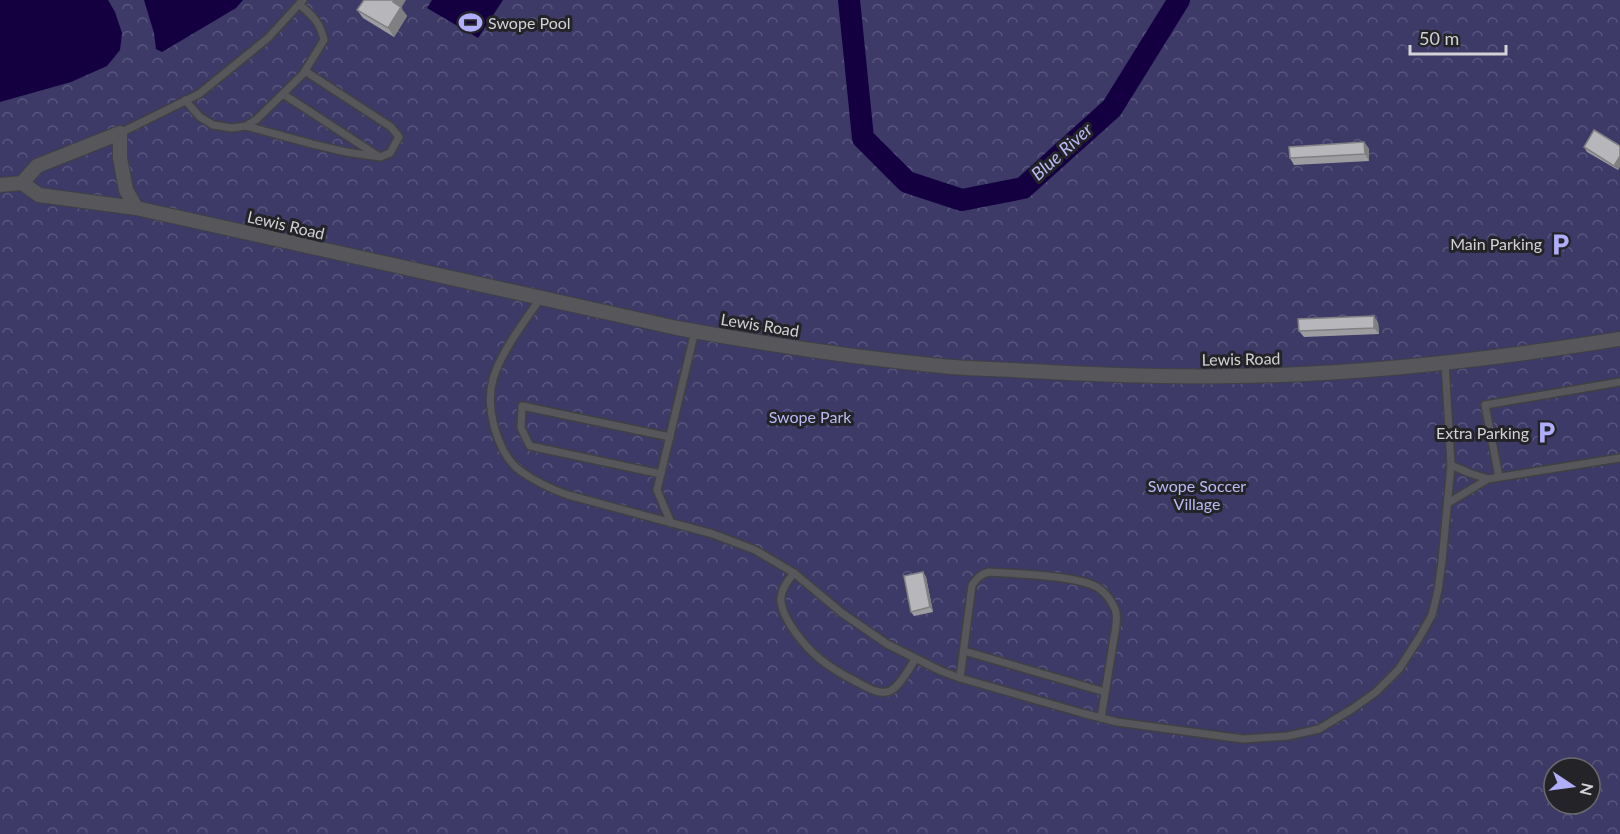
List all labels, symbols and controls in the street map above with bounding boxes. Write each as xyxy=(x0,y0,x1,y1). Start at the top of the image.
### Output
sports icon: Swope Pool xyxy=(457,10,483,36)
place label: Swope Pool xyxy=(488,13,571,32)
scale bar xyxy=(1410,18,1506,56)
text: 50 m xyxy=(1419,27,1459,49)
water label: Blue River xyxy=(1026,118,1097,184)
street label: Lewis Road xyxy=(246,206,327,243)
parking icon: Main Parking xyxy=(1547,231,1573,257)
place label: Main Parking xyxy=(1450,234,1542,253)
street label: Lewis Road xyxy=(720,309,801,340)
street label: Lewis Road xyxy=(1201,348,1281,369)
park label: Swope Park xyxy=(769,407,852,426)
parking icon: Extra Parking xyxy=(1534,420,1560,446)
place label: Extra Parking xyxy=(1436,423,1529,442)
park label: Swope Soccer Village xyxy=(1148,476,1246,513)
north arrow xyxy=(1542,756,1602,816)
text: N xyxy=(1576,781,1598,798)

